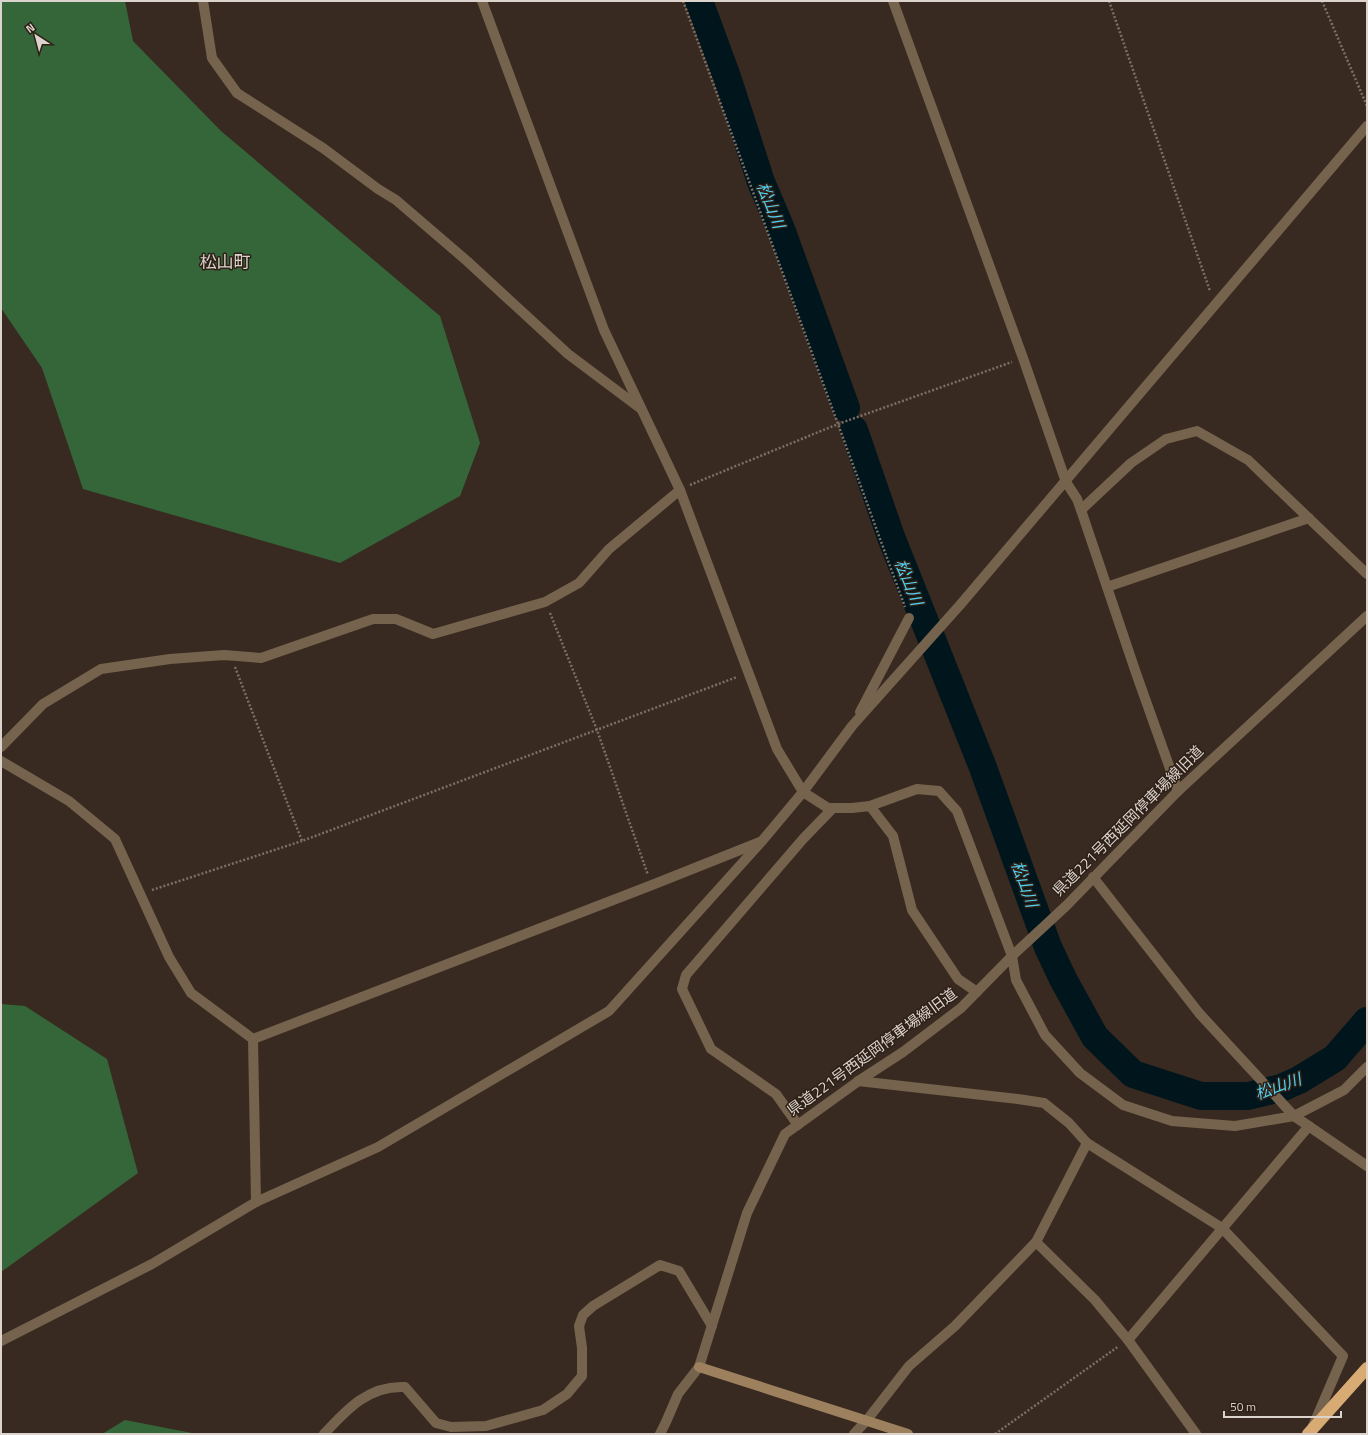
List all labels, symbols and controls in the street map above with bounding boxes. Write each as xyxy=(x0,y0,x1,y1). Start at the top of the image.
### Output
north arrow xyxy=(16,16,56,56)
text: N xyxy=(22,19,38,37)
water label: 松山川 xyxy=(751,178,792,234)
district label: 松山町 xyxy=(200,249,251,275)
water label: 松山川 xyxy=(889,555,930,611)
street label: 県道221号西延岡停車場線旧道 xyxy=(1047,740,1208,901)
water label: 松山川 xyxy=(1006,857,1045,913)
street label: 県道221号西延岡停車場線旧道 xyxy=(782,982,961,1121)
water label: 松山川 xyxy=(1251,1066,1307,1105)
scale bar xyxy=(1224,1393,1341,1419)
text: 50 m xyxy=(1230,1397,1256,1416)

